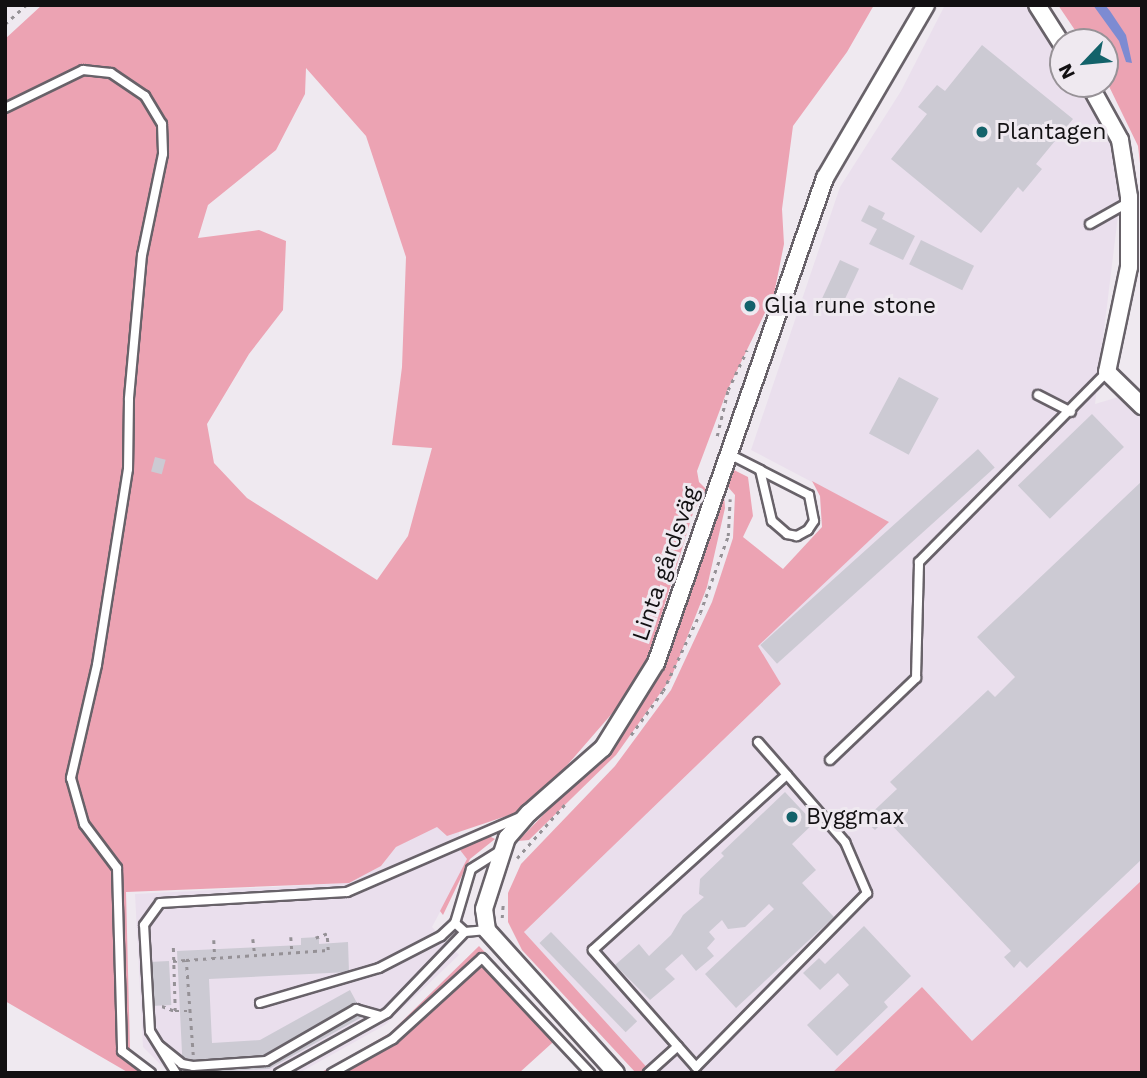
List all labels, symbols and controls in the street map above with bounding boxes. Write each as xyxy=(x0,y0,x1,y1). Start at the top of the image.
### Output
north arrow xyxy=(1049,28,1119,98)
text: N xyxy=(1053,60,1080,83)
place label: Plantagen xyxy=(996,118,1107,146)
marker: Plantagen xyxy=(974,124,990,140)
place label: Glia rune stone xyxy=(764,292,937,320)
marker: Glia rune stone xyxy=(742,298,758,314)
street label: Linta gårdsväg xyxy=(627,483,705,645)
place label: Byggmax xyxy=(806,803,905,831)
marker: Byggmax xyxy=(784,809,800,825)

